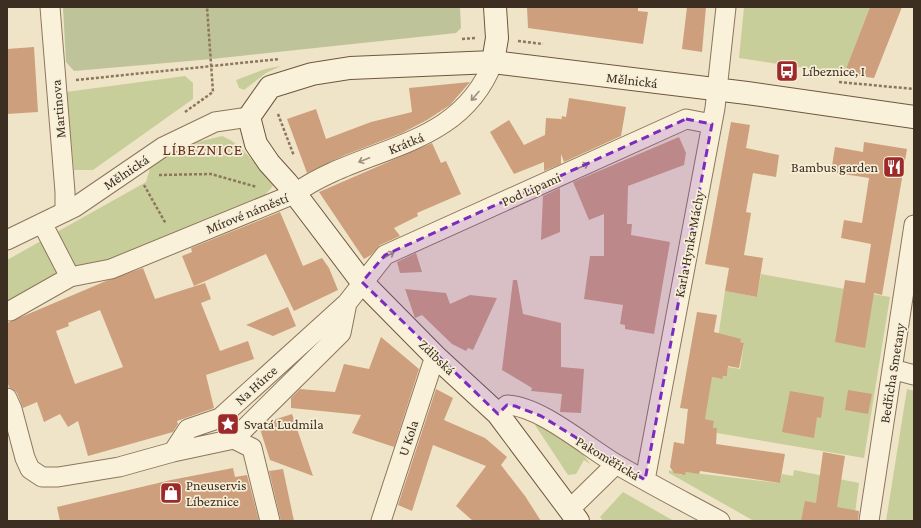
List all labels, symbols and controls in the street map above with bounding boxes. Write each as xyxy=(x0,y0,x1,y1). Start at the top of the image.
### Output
bus stop icon: Líbeznice, I xyxy=(774,58,800,84)
place label: Líbeznice, I xyxy=(802,63,865,79)
street label: Mělnická xyxy=(605,69,659,91)
street label: Martinova xyxy=(47,79,69,139)
one-way arrow xyxy=(470,91,479,101)
street label: Krátká xyxy=(386,128,427,157)
district label: LÍBEZNICE xyxy=(162,141,244,158)
street label: Mělnická xyxy=(100,151,152,193)
restaurant icon: Bambus garden xyxy=(881,154,907,180)
one-way arrow xyxy=(358,156,370,164)
place label: Bambus garden xyxy=(791,159,878,175)
one-way arrow xyxy=(577,162,589,169)
street label: Pod Lipami xyxy=(499,169,563,209)
street label: Mírové náměstí xyxy=(204,189,291,237)
street label: Karla Hynka Máchy xyxy=(671,189,707,299)
one-way arrow xyxy=(383,250,394,259)
street label: Bedřicha Smetany xyxy=(876,321,908,424)
street label: Zdibská xyxy=(416,336,459,378)
street label: Na Hůrce xyxy=(232,362,280,408)
place icon: Svatá Ludmila xyxy=(215,411,241,437)
place label: Svatá Ludmila xyxy=(244,416,324,432)
street label: U Kola xyxy=(395,418,421,458)
street label: Pakoměřická xyxy=(573,433,643,484)
place label: Pneuservis Líbeznice xyxy=(186,477,246,509)
shop icon: Pneuservis Líbeznice xyxy=(158,480,184,506)

